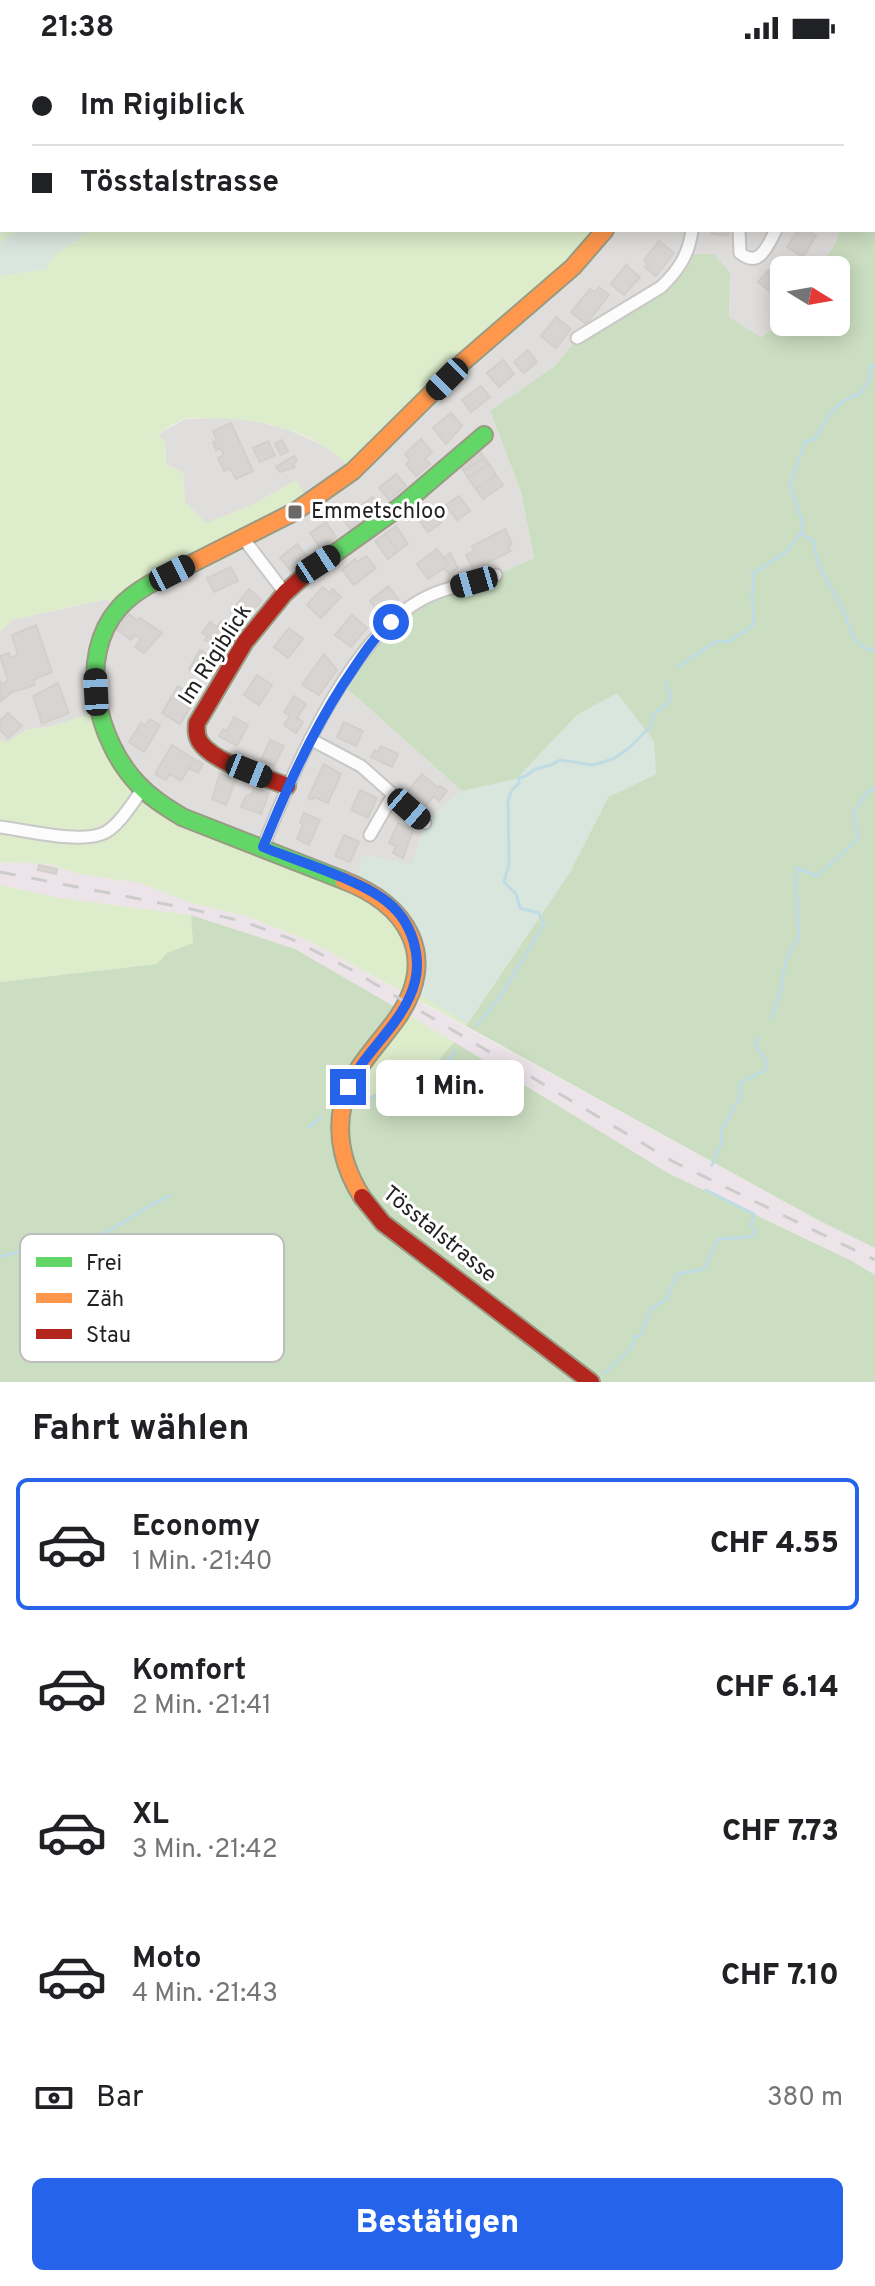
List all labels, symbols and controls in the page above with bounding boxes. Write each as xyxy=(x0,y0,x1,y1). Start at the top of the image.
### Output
text: 21:38 xyxy=(40,10,115,47)
text: Im Rigiblick xyxy=(80,88,245,125)
text: Tösstalstrasse xyxy=(80,165,279,202)
north arrow xyxy=(770,256,850,336)
map controls xyxy=(770,256,850,336)
car xyxy=(422,354,472,404)
place label: Emmetschloo xyxy=(311,499,446,526)
marker: Emmetschloo xyxy=(286,503,304,521)
car xyxy=(291,541,345,587)
car xyxy=(145,551,199,595)
car xyxy=(448,564,500,600)
street label: Im Rigiblick xyxy=(173,600,259,710)
route start xyxy=(373,604,409,640)
car xyxy=(83,667,109,717)
car xyxy=(222,751,276,791)
car xyxy=(383,784,435,834)
callout: 1 Min. xyxy=(376,1059,524,1115)
route end xyxy=(330,1069,366,1105)
text: 1 Min. xyxy=(416,1071,484,1104)
street label: Tösstalstrasse xyxy=(377,1181,501,1289)
legend xyxy=(20,1234,284,1362)
text: Frei xyxy=(86,1251,122,1278)
text: Zäh xyxy=(86,1287,124,1314)
text: Stau xyxy=(86,1323,131,1350)
text: Fahrt wählen xyxy=(32,1407,250,1453)
icon: car xyxy=(36,1508,108,1580)
text: Economy xyxy=(132,1509,260,1546)
text: CHF 4.55 xyxy=(710,1526,839,1563)
text: 1 Min. · 21:40 xyxy=(132,1546,273,1579)
icon: car xyxy=(36,1652,108,1724)
text: Komfort xyxy=(132,1653,246,1690)
text: CHF 6.14 xyxy=(715,1670,839,1707)
text: 2 Min. · 21:41 xyxy=(132,1690,272,1723)
icon: car xyxy=(36,1796,108,1868)
text: XL xyxy=(132,1797,169,1834)
text: CHF 7.73 xyxy=(722,1814,839,1851)
text: 3 Min. · 21:42 xyxy=(132,1834,278,1867)
icon: car xyxy=(36,1940,108,2012)
text: Moto xyxy=(132,1941,202,1978)
text: CHF 7.10 xyxy=(721,1958,839,1995)
text: 4 Min. · 21:43 xyxy=(132,1978,278,2011)
icon: cash xyxy=(32,2076,76,2120)
text: Bar xyxy=(96,2080,144,2117)
text: 380 m xyxy=(767,2082,843,2115)
button: Bestätigen xyxy=(32,2178,843,2270)

